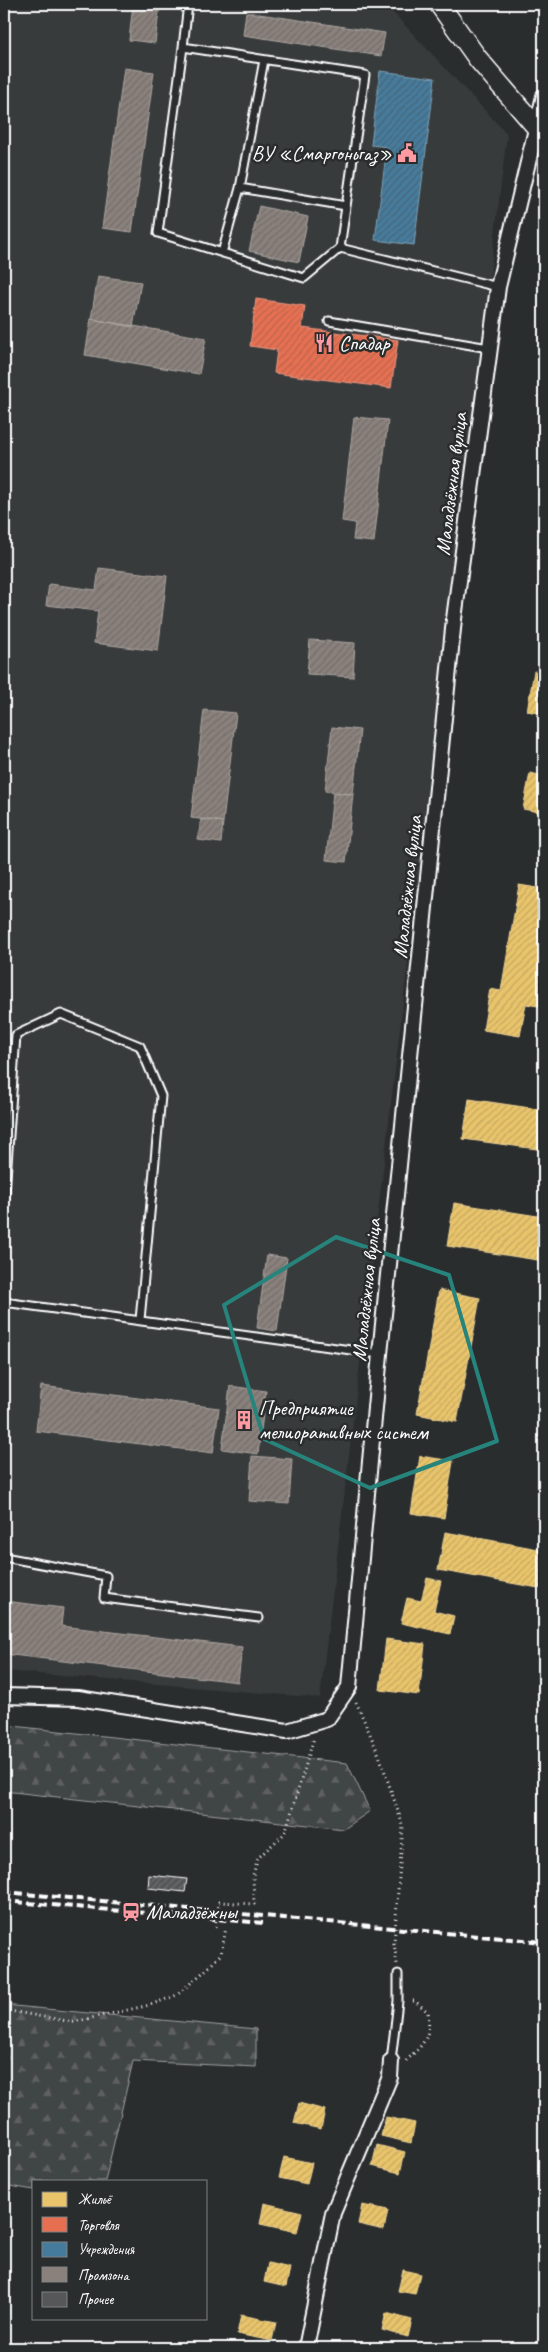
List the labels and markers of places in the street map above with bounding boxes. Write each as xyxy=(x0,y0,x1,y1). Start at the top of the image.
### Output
place label: ВУ «Смаргоньгаз» xyxy=(252,140,392,167)
public building icon: ВУ «Смаргоньгаз» xyxy=(396,142,418,164)
place label: Спадар xyxy=(339,330,391,356)
restaurant icon: Спадар xyxy=(313,332,335,354)
place label: Предприятие мелиоративных систем xyxy=(259,1395,429,1445)
building icon: Предприятие мелиоративных систем xyxy=(233,1409,255,1431)
place label: Маладзёжны xyxy=(146,1899,239,1925)
station icon: Маладзёжны xyxy=(120,1901,142,1923)

